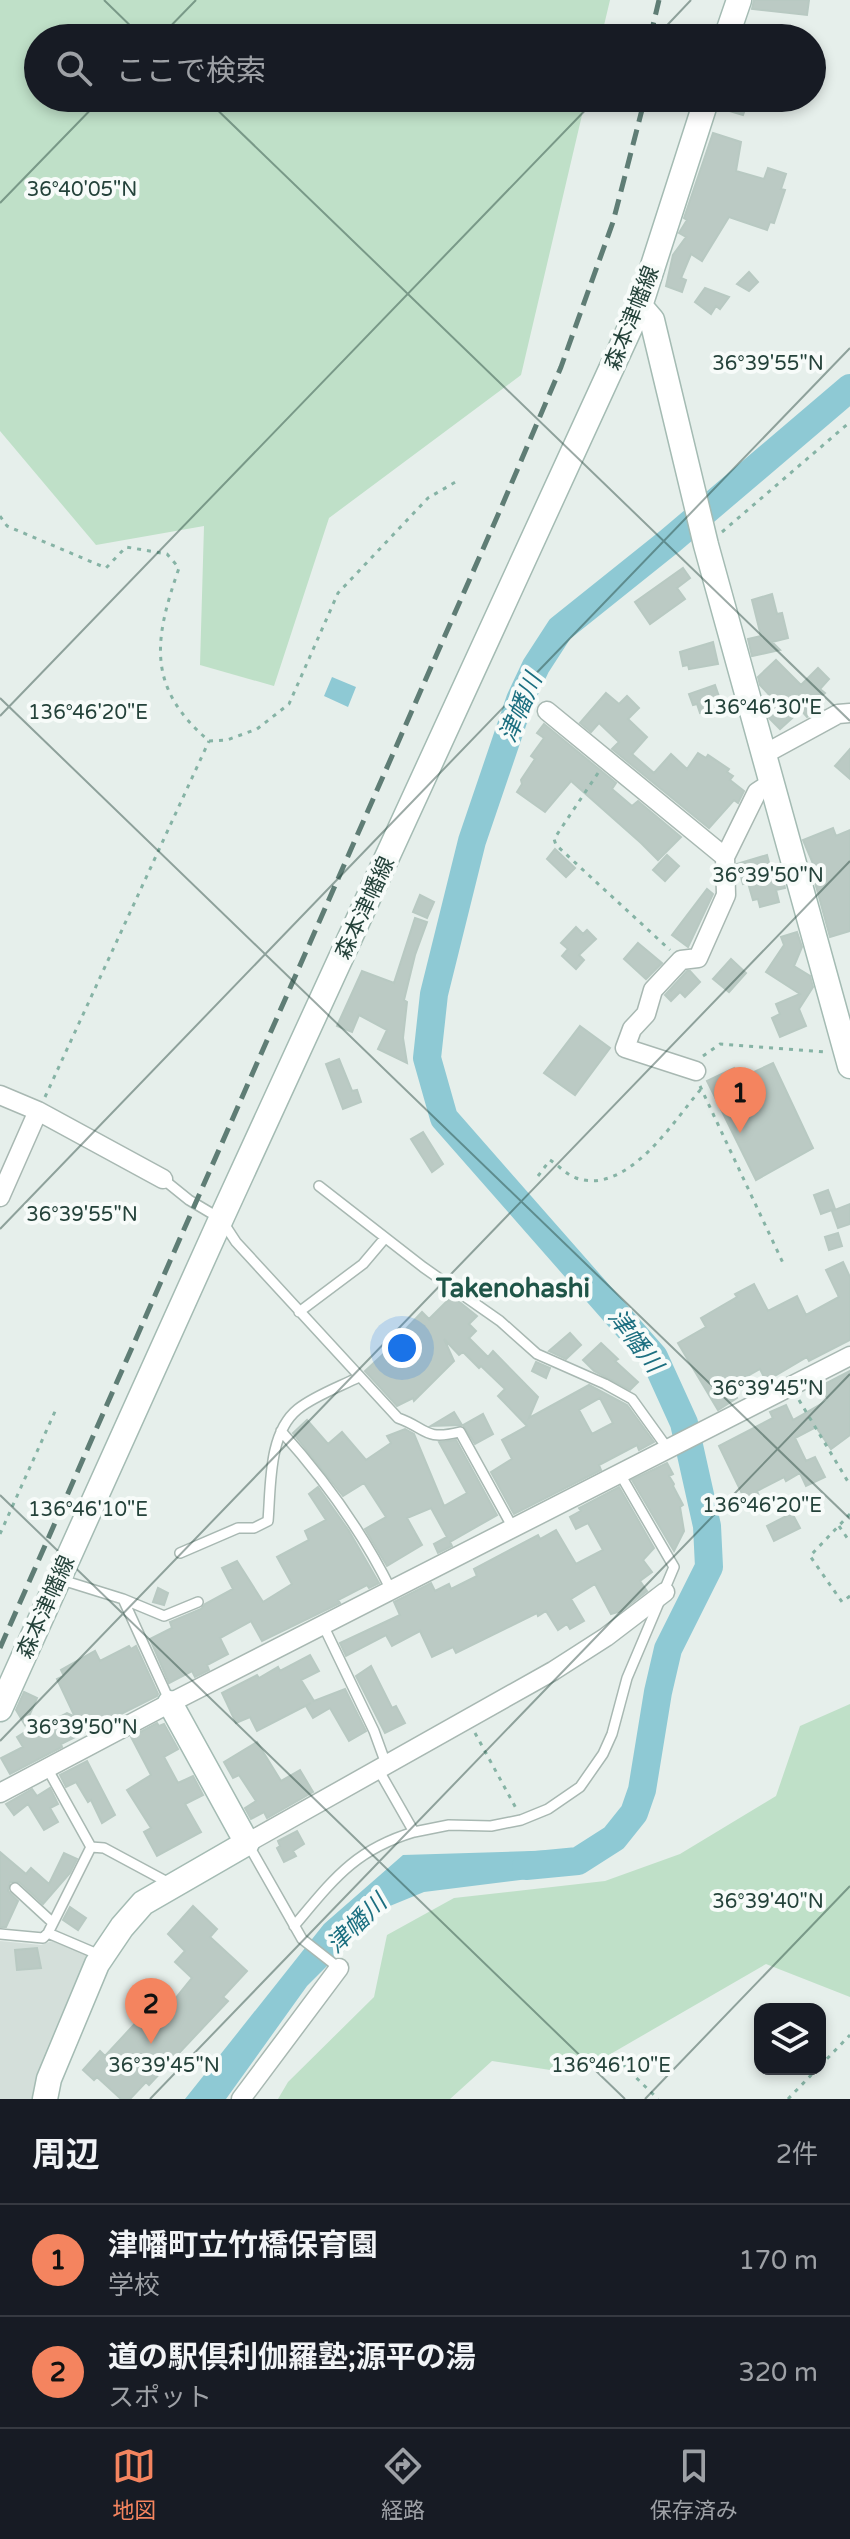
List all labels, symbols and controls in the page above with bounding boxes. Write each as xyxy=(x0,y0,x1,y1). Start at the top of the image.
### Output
search box xyxy=(24,24,826,112)
icon: search xyxy=(52,46,96,90)
text: ここで検索 xyxy=(116,53,266,90)
text: 36°40'05"N xyxy=(27,178,137,202)
street label: 森本津幡線 xyxy=(599,262,665,374)
text: 36°39'55"N xyxy=(712,352,824,376)
water label: 津幡川 xyxy=(494,666,550,747)
text: 136°46'30"E xyxy=(702,696,822,720)
text: 136°46'20"E xyxy=(28,701,148,725)
street label: 森本津幡線 xyxy=(330,853,400,963)
text: 36°39'50"N xyxy=(712,864,824,888)
pin: 1 xyxy=(714,1067,766,1133)
text: 36°39'55"N xyxy=(26,1203,138,1227)
district label: Takenohashi xyxy=(435,1273,590,1304)
water label: 津幡川 xyxy=(602,1304,670,1381)
your location xyxy=(382,1328,422,1368)
text: 36°39'45"N xyxy=(712,1377,824,1401)
text: 136°46'20"E xyxy=(702,1494,822,1518)
text: 136°46'10"E xyxy=(28,1498,148,1522)
street label: 森本津幡線 xyxy=(12,1551,80,1663)
text: 36°39'50"N xyxy=(26,1716,138,1740)
water label: 津幡川 xyxy=(321,1886,395,1959)
text: 36°39'40"N xyxy=(712,1890,824,1914)
pin: 2 xyxy=(125,1978,177,2044)
map controls xyxy=(754,2003,826,2075)
button: layers xyxy=(754,2003,826,2075)
text: 36°39'45"N xyxy=(108,2054,220,2078)
text: 136°46'10"E xyxy=(551,2054,671,2078)
text: 周辺 xyxy=(32,2135,100,2176)
text: 2件 xyxy=(776,2139,818,2170)
text: 津幡町立竹橋保育園 xyxy=(108,2227,378,2264)
text: 1 xyxy=(50,2245,66,2276)
text: 170 m xyxy=(738,2245,818,2276)
text: 学校 xyxy=(108,2270,160,2301)
text: 道の駅倶利伽羅塾;源平の湯 xyxy=(108,2339,476,2376)
text: 2 xyxy=(50,2357,66,2388)
text: 320 m xyxy=(738,2357,818,2388)
text: スポット xyxy=(108,2382,212,2413)
tab: 地図 xyxy=(112,2444,156,2524)
tab: 経路 xyxy=(381,2444,425,2524)
tab: 保存済み xyxy=(650,2444,738,2524)

